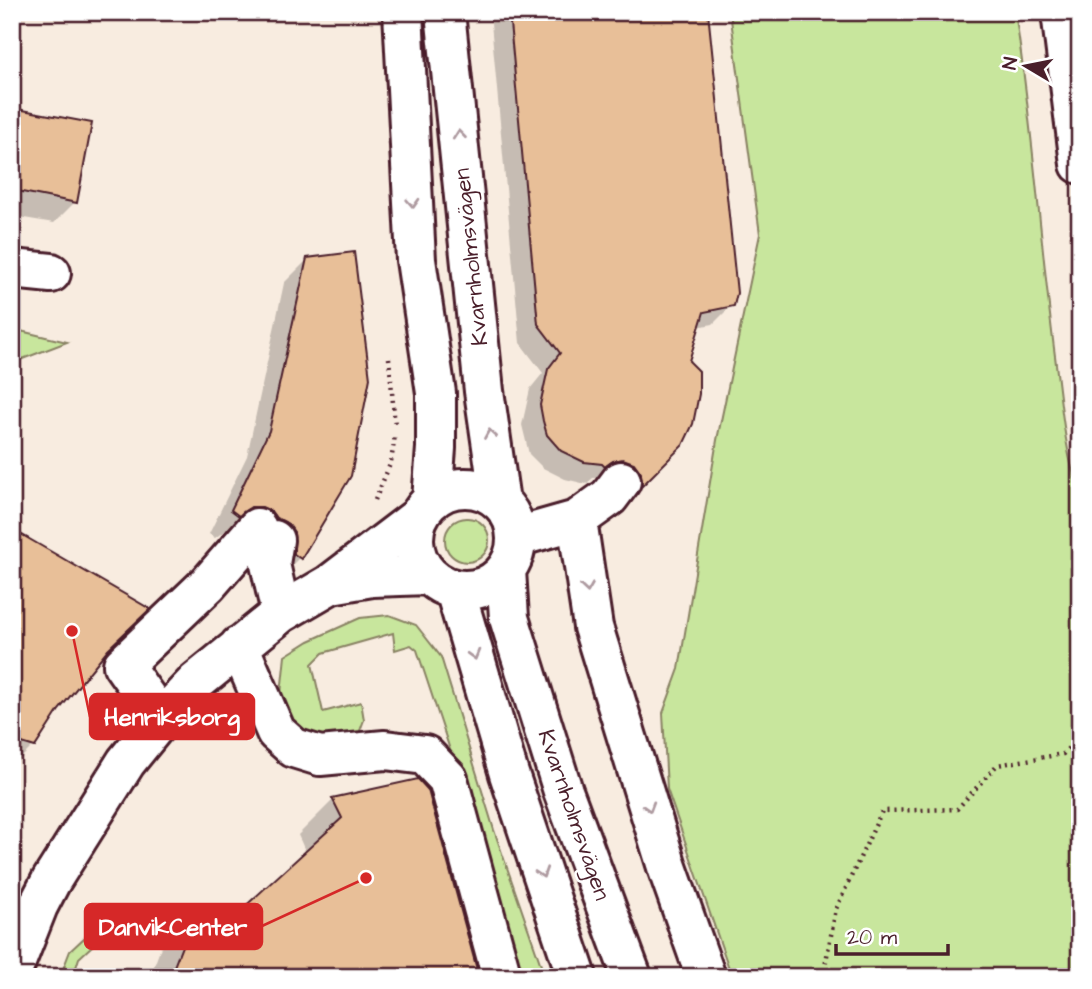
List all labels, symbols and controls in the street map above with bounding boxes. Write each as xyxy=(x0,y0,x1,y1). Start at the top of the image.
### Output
north arrow xyxy=(990,32,1060,102)
text: N xyxy=(996,55,1025,72)
one-way arrow xyxy=(451,129,466,141)
street label: Kvarnholmsvägen xyxy=(446,166,497,347)
one-way arrow xyxy=(405,198,420,209)
one-way arrow xyxy=(483,428,498,440)
one-way arrow xyxy=(579,582,594,594)
one-way arrow xyxy=(466,649,481,661)
callout: Henriksborg xyxy=(90,694,254,739)
text: Henriksborg xyxy=(104,701,241,736)
street label: Kvarnholmsvägen xyxy=(529,725,618,905)
one-way arrow xyxy=(640,800,655,812)
one-way arrow xyxy=(533,866,548,878)
callout: DanvikCenter xyxy=(85,904,262,949)
text: DanvikCenter xyxy=(99,911,248,945)
scale bar xyxy=(836,912,948,956)
text: 20 m xyxy=(847,923,898,952)

